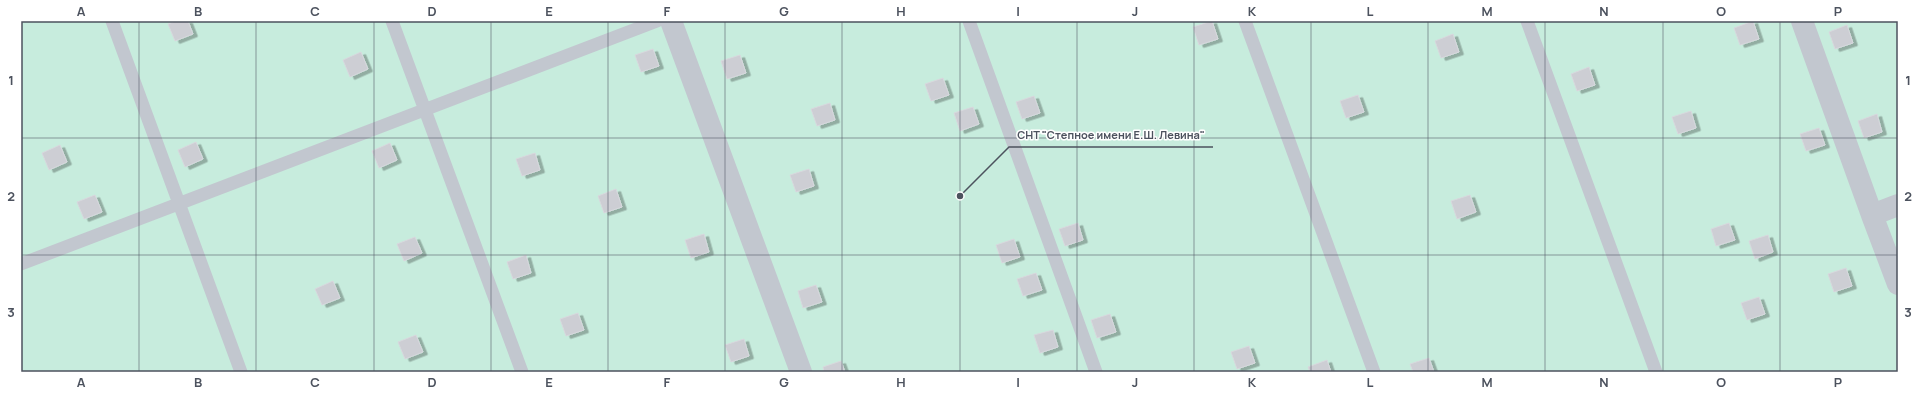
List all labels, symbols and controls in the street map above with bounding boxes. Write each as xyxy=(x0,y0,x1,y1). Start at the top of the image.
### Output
text: A xyxy=(77,2,86,20)
text: B xyxy=(194,2,202,20)
text: C xyxy=(310,2,320,20)
text: D xyxy=(427,2,437,20)
text: E xyxy=(545,2,553,20)
text: F xyxy=(664,2,671,20)
text: G xyxy=(779,2,789,20)
text: H xyxy=(896,2,906,20)
text: I xyxy=(1016,2,1020,20)
text: J xyxy=(1132,2,1138,20)
text: K xyxy=(1248,2,1257,20)
text: L xyxy=(1367,2,1374,20)
text: M xyxy=(1481,2,1493,20)
text: N xyxy=(1599,2,1609,20)
text: O xyxy=(1716,2,1726,20)
text: P xyxy=(1834,2,1842,20)
text: 1 xyxy=(8,71,14,89)
text: 1 xyxy=(1905,71,1911,89)
callout: СНТ "Степное имени Е.Ш. Левина" xyxy=(1009,124,1213,147)
text: СНТ "Степное имени Е.Ш. Левина" xyxy=(1017,127,1205,142)
text: 2 xyxy=(7,187,15,205)
text: 2 xyxy=(1904,187,1912,205)
text: 3 xyxy=(7,303,15,321)
text: 3 xyxy=(1904,303,1912,321)
text: A xyxy=(77,373,86,391)
text: B xyxy=(194,373,202,391)
text: C xyxy=(310,373,320,391)
text: D xyxy=(427,373,437,391)
text: E xyxy=(545,373,553,391)
text: F xyxy=(664,373,671,391)
text: G xyxy=(779,373,789,391)
text: H xyxy=(896,373,906,391)
text: I xyxy=(1016,373,1020,391)
text: J xyxy=(1132,373,1138,391)
text: K xyxy=(1248,373,1257,391)
text: L xyxy=(1367,373,1374,391)
text: M xyxy=(1481,373,1493,391)
text: N xyxy=(1599,373,1609,391)
text: O xyxy=(1716,373,1726,391)
text: P xyxy=(1834,373,1842,391)

